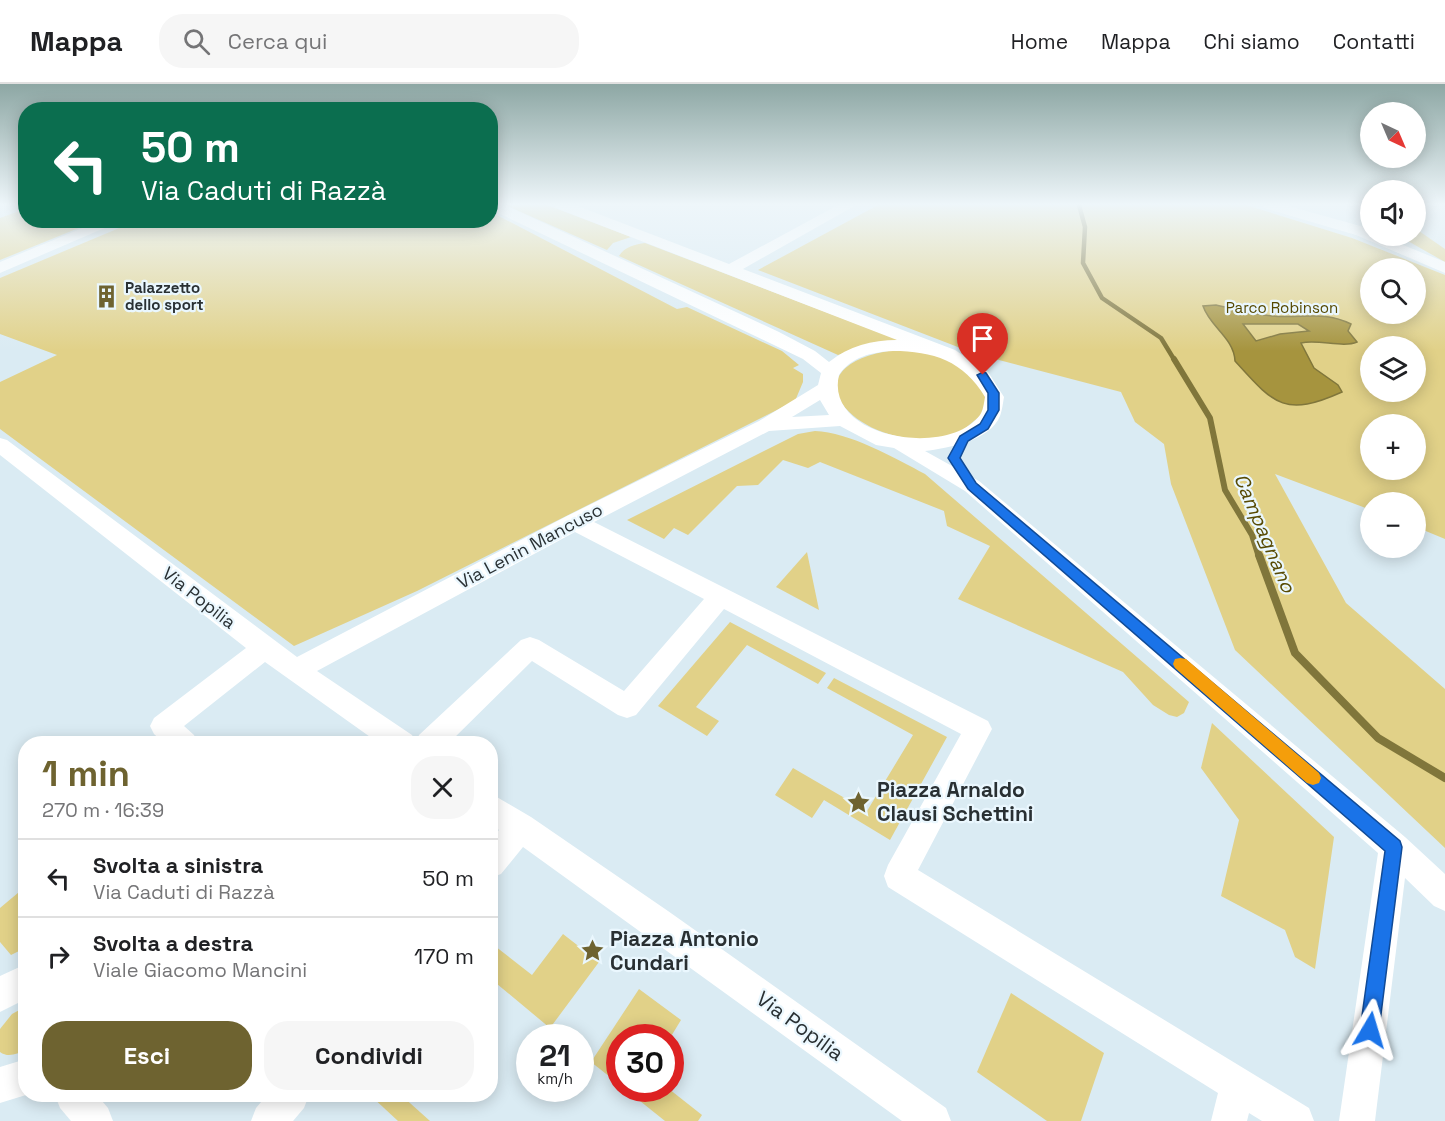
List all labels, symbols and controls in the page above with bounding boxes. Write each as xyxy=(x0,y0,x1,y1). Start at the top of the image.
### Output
search box xyxy=(159,14,579,68)
text: Mappa xyxy=(30,23,123,59)
icon: search xyxy=(180,25,213,58)
text: Cerca qui xyxy=(228,27,327,55)
text: Home xyxy=(1011,28,1068,55)
text: Mappa xyxy=(1101,28,1170,55)
text: Chi siamo xyxy=(1203,28,1300,55)
text: Contatti xyxy=(1333,28,1415,55)
north arrow xyxy=(1360,102,1426,168)
map controls xyxy=(1360,102,1426,558)
text: 50 m xyxy=(141,121,240,174)
icon: left xyxy=(42,126,120,204)
text: Via Caduti di Razzà xyxy=(141,173,386,208)
button: sound xyxy=(1360,180,1426,246)
button: search xyxy=(1360,258,1426,324)
place label: Palazzetto dello sport xyxy=(125,278,204,314)
building icon: Palazzetto dello sport xyxy=(94,284,120,310)
park label: Parco Robinson xyxy=(1226,298,1338,317)
pin xyxy=(957,313,1008,375)
icon: arrive xyxy=(966,322,999,355)
button: layers xyxy=(1360,336,1426,402)
button: + xyxy=(1360,414,1426,480)
water label: Campagnano xyxy=(1228,470,1302,597)
button: − xyxy=(1360,492,1426,558)
street label: Via Lenin Mancuso xyxy=(453,498,606,594)
street label: Via Popilia xyxy=(158,562,241,634)
text: 1 min xyxy=(42,751,130,797)
button: close xyxy=(411,756,474,819)
place label: Piazza Arnaldo Clausi Schettini xyxy=(877,776,1033,827)
place icon: Piazza Arnaldo Clausi Schettini xyxy=(846,789,872,815)
text: 270 m · 16:39 xyxy=(42,797,164,823)
text: Svolta a sinistra xyxy=(93,851,263,879)
icon: left xyxy=(42,862,75,895)
text: 50 m xyxy=(422,864,474,892)
text: Via Caduti di Razzà xyxy=(93,879,275,905)
place label: Piazza Antonio Cundari xyxy=(610,925,759,976)
text: Svolta a destra xyxy=(93,929,253,957)
place icon: Piazza Antonio Cundari xyxy=(579,938,605,964)
icon: right xyxy=(42,940,75,973)
text: 170 m xyxy=(414,942,474,970)
text: Viale Giacomo Mancini xyxy=(93,957,307,983)
street label: Via Popilia xyxy=(751,985,849,1066)
position arrow xyxy=(1338,998,1402,1062)
button: Esci xyxy=(42,1021,252,1090)
button: Condividi xyxy=(264,1021,474,1090)
speed limit sign: 30 xyxy=(606,1024,684,1102)
text: 21 xyxy=(539,1036,571,1075)
text: km/h xyxy=(537,1069,573,1088)

